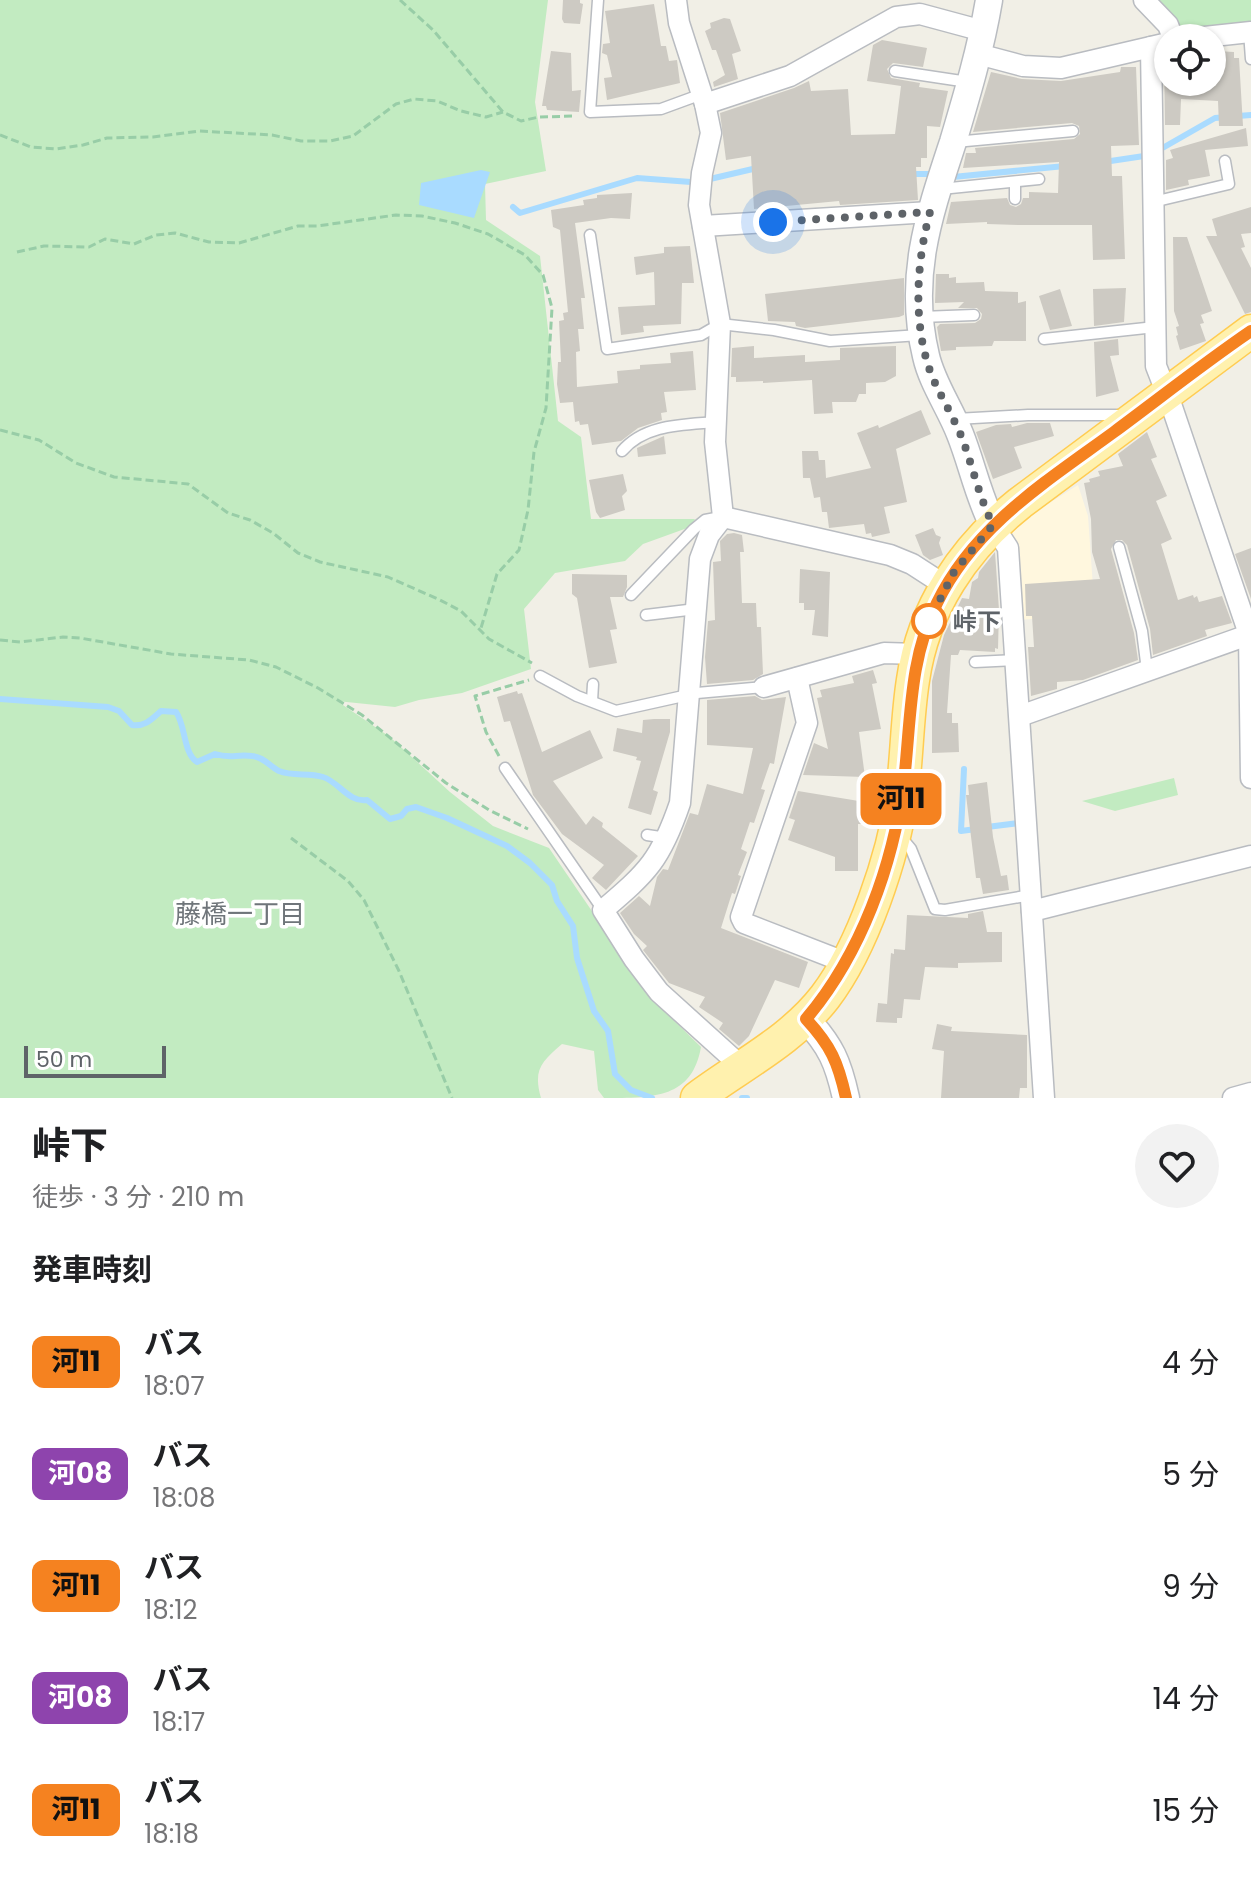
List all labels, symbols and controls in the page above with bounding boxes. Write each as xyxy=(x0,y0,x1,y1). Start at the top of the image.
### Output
map controls xyxy=(1154,24,1226,96)
button: locate xyxy=(1154,24,1226,96)
your location xyxy=(753,202,793,242)
marker: 峠下 xyxy=(912,604,946,638)
place label: 峠下 xyxy=(953,605,1001,638)
line badge: 河11 xyxy=(855,773,947,825)
text: 河11 xyxy=(876,779,926,818)
district label: 藤橋一丁目 xyxy=(175,896,305,932)
scale bar xyxy=(24,1042,166,1078)
text: 50 m xyxy=(36,1044,92,1075)
text: 峠下 xyxy=(32,1119,108,1172)
button: heart xyxy=(1135,1124,1219,1208)
text: 徒歩 · 3 分 · 210 m xyxy=(32,1179,244,1215)
text: 発車時刻 xyxy=(32,1248,152,1291)
text: バス xyxy=(144,1322,204,1365)
text: 4 分 xyxy=(1162,1341,1219,1384)
text: 河11 xyxy=(51,1342,101,1381)
text: 18:07 xyxy=(144,1368,205,1404)
text: バス xyxy=(152,1434,212,1477)
text: 5 分 xyxy=(1162,1453,1219,1496)
text: 河08 xyxy=(48,1454,112,1493)
text: 18:08 xyxy=(152,1480,215,1516)
text: バス xyxy=(144,1546,204,1589)
text: 9 分 xyxy=(1162,1565,1219,1608)
text: 河11 xyxy=(51,1566,101,1605)
text: 18:12 xyxy=(144,1592,198,1628)
text: バス xyxy=(152,1658,212,1701)
text: 14 分 xyxy=(1153,1677,1219,1720)
text: 河08 xyxy=(48,1678,112,1717)
text: 18:17 xyxy=(152,1704,205,1740)
text: バス xyxy=(144,1770,204,1813)
text: 15 分 xyxy=(1153,1789,1219,1832)
text: 河11 xyxy=(51,1790,101,1829)
text: 18:18 xyxy=(144,1816,199,1852)

